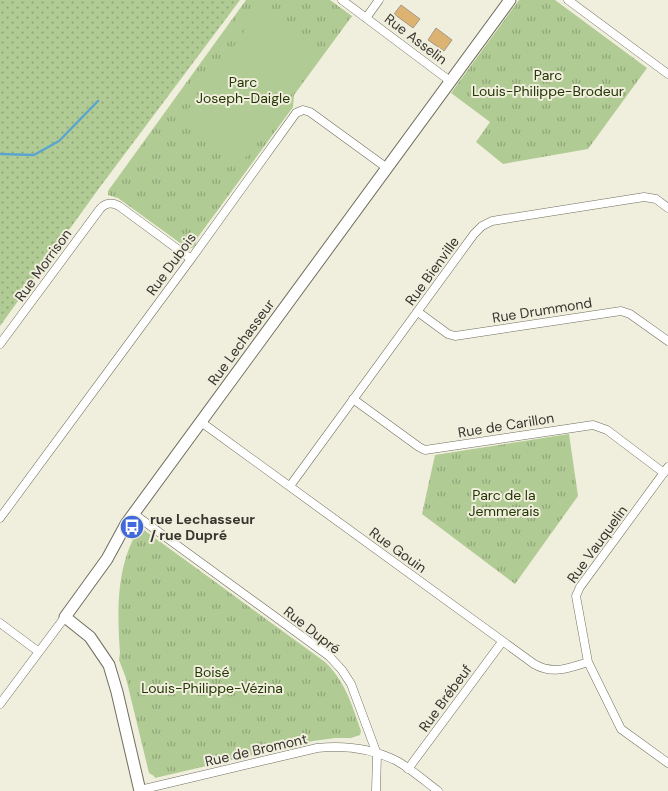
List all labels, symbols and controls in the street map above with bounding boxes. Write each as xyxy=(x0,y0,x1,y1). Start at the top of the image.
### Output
street label: Rue Asselin xyxy=(381,10,451,68)
park label: Parc Louis-Philippe-Brodeur xyxy=(472,66,624,100)
park label: Parc Joseph-Daigle xyxy=(196,73,290,107)
street label: Rue Morrison xyxy=(11,225,75,305)
street label: Rue Dubois xyxy=(142,229,200,299)
street label: Rue Bienville xyxy=(401,233,463,309)
street label: Rue Drummond xyxy=(491,293,593,327)
street label: Rue Lechasseur xyxy=(204,295,278,389)
street label: Rue de Carillon xyxy=(457,409,555,441)
park label: Parc de la Jemmerais xyxy=(468,486,540,520)
street label: Rue Vauquelin xyxy=(563,502,631,586)
place label: rue Lechasseur / rue Dupré xyxy=(150,510,255,544)
bus stop icon: rue Lechasseur / rue Dupré xyxy=(119,514,145,540)
street label: Rue Gouin xyxy=(366,523,430,577)
street label: Rue Dupré xyxy=(280,602,344,658)
street label: Rue Brébeuf xyxy=(415,661,476,735)
park label: Boisé Louis-Philippe-Vézina xyxy=(141,663,283,697)
street label: Rue de Bromont xyxy=(203,729,309,771)

